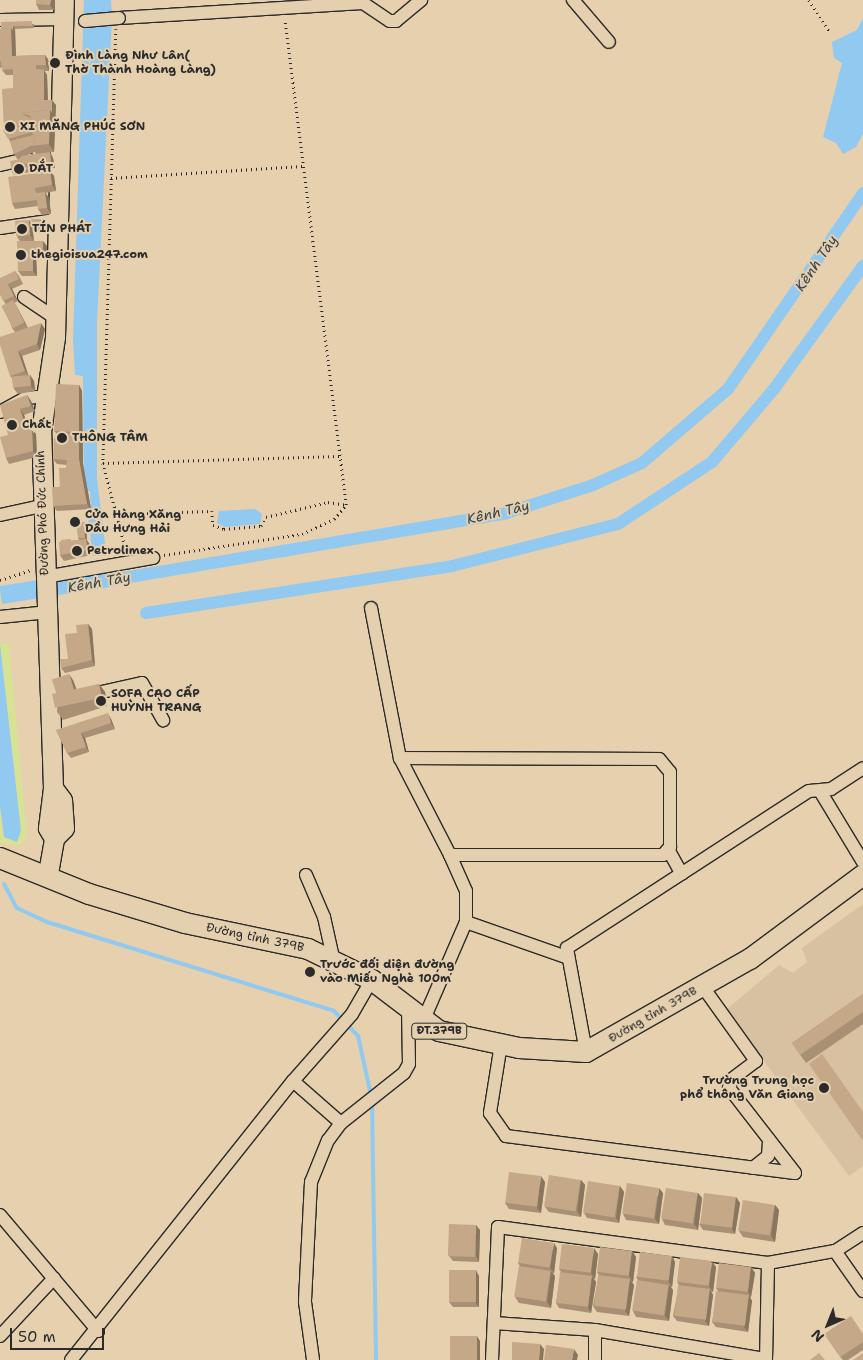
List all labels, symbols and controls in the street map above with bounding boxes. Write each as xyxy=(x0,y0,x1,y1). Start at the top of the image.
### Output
place label: Đình Làng Như Lân( Thờ Thành Hoàng Làng) xyxy=(65,49,216,77)
marker: Đình Làng Như Lân( Thờ Thành Hoàng Làng) xyxy=(49,57,61,69)
place label: XI MĂNG PHÚC SƠN xyxy=(20,120,145,134)
marker: XI MĂNG PHÚC SƠN xyxy=(4,121,16,133)
place label: DẮT xyxy=(29,162,53,176)
marker: DẮT xyxy=(13,163,25,175)
place label: TÍN PHÁT xyxy=(32,222,92,236)
marker: TÍN PHÁT xyxy=(16,223,28,235)
water label: Kênh Tây xyxy=(791,232,841,294)
place label: thegioisua247.com xyxy=(31,248,148,262)
marker: thegioisua247.com xyxy=(15,249,27,261)
place label: Chất xyxy=(22,418,51,432)
marker: Chất xyxy=(6,419,18,431)
place label: THÔNG TÂM xyxy=(72,431,148,445)
marker: THÔNG TÂM xyxy=(56,432,68,444)
street label: Đường Phó Đức Chính xyxy=(34,450,52,576)
water label: Kênh Tây xyxy=(465,497,531,527)
place label: Cửa Hàng Xăng Dầu Hưng Hải xyxy=(85,508,181,536)
marker: Cửa Hàng Xăng Dầu Hưng Hải xyxy=(69,516,81,528)
place label: Petrolimex xyxy=(87,544,154,558)
marker: Petrolimex xyxy=(71,545,83,557)
water label: Kênh Tây xyxy=(66,568,132,596)
place label: SOFA CAO CẤP HUỲNH TRANG xyxy=(111,687,201,715)
marker: SOFA CAO CẤP HUỲNH TRANG xyxy=(95,695,107,707)
street label: Đường tỉnh 379B xyxy=(205,921,305,955)
place label: Trước đối diện đường vào Miếu Nghè 100m xyxy=(320,958,454,986)
marker: Trước đối diện đường vào Miếu Nghè 100m xyxy=(304,966,316,978)
street label: Đường tỉnh 379B xyxy=(606,984,700,1046)
road number: ĐT.379B xyxy=(410,1022,468,1040)
place label: Trường Trung học phổ thông Văn Giang xyxy=(680,1074,814,1102)
marker: Trường Trung học phổ thông Văn Giang xyxy=(818,1082,830,1094)
north arrow xyxy=(803,1300,853,1350)
scale bar xyxy=(12,1318,106,1350)
text: N xyxy=(807,1325,828,1346)
text: 50 m xyxy=(18,1327,56,1347)

